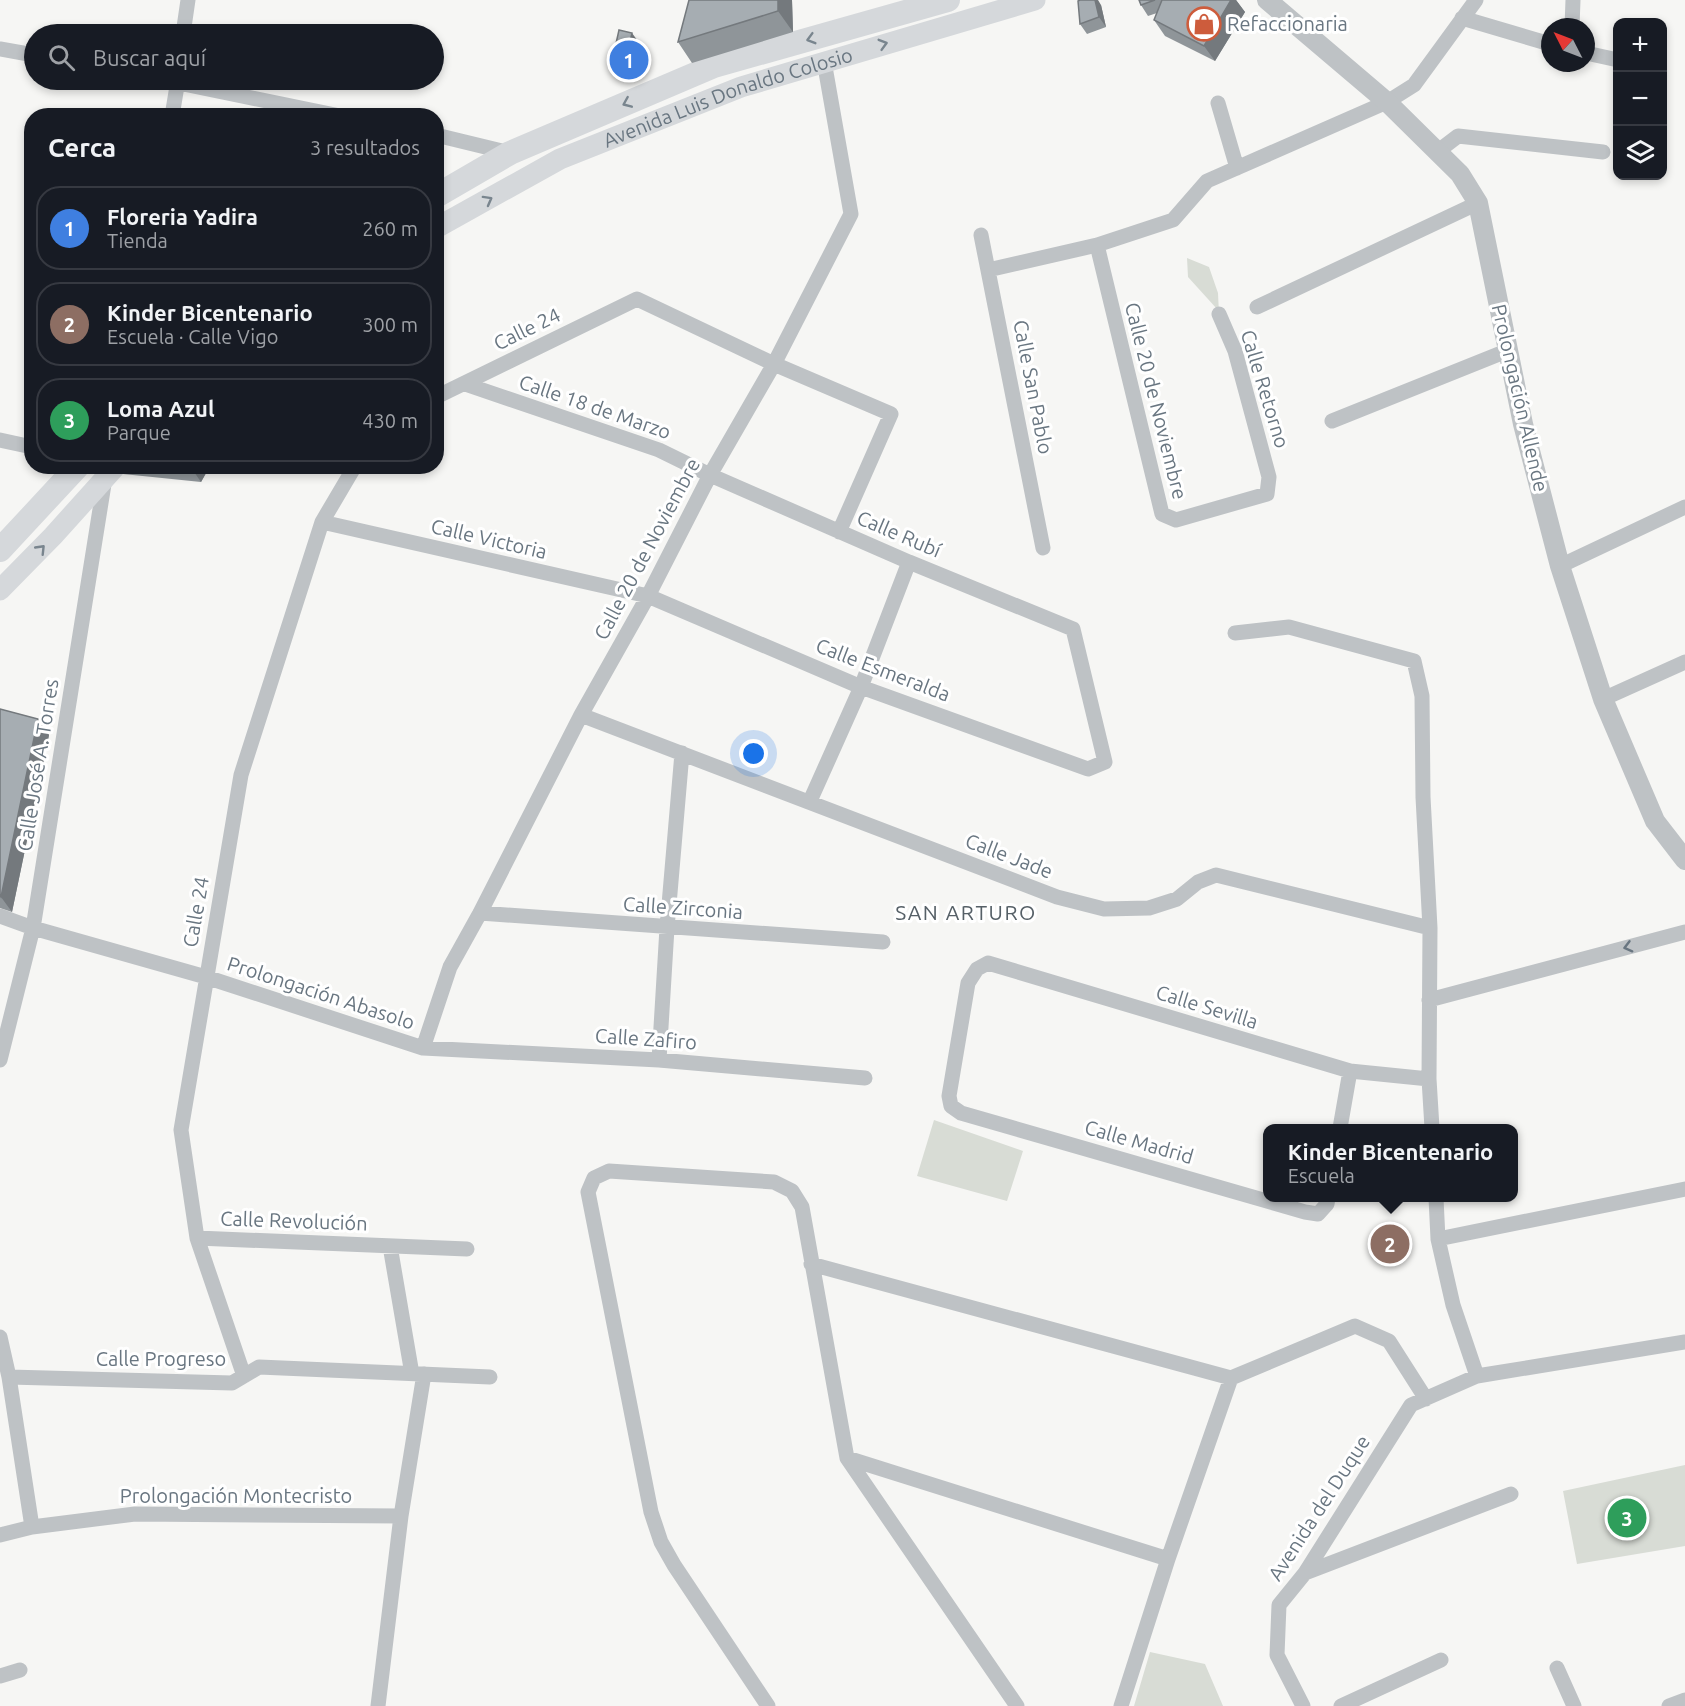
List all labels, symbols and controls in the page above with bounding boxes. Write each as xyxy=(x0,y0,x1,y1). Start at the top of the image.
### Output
shop icon: Refaccionaria xyxy=(1186,6,1222,42)
place label: Refaccionaria xyxy=(1227,12,1348,35)
north arrow xyxy=(1541,18,1595,72)
map controls xyxy=(1613,18,1667,180)
button: + xyxy=(1613,18,1667,72)
search box xyxy=(24,24,444,90)
one-way arrow xyxy=(806,31,816,44)
pin: 1 xyxy=(610,38,648,82)
one-way arrow xyxy=(877,39,888,51)
icon: search xyxy=(45,41,78,74)
street label: Avenida Luis Donaldo Colosio xyxy=(600,43,855,152)
text: Buscar aquí xyxy=(93,45,206,70)
button: − xyxy=(1613,72,1667,126)
one-way arrow xyxy=(623,96,634,108)
button: layers xyxy=(1613,126,1667,180)
text: Cerca xyxy=(48,133,116,162)
text: 3 resultados xyxy=(310,136,420,159)
one-way arrow xyxy=(481,195,492,207)
text: Floreria Yadira xyxy=(107,204,258,229)
text: 1 xyxy=(64,217,75,240)
text: 260 m xyxy=(362,217,418,240)
text: Tienda xyxy=(107,229,168,252)
text: Kinder Bicentenario xyxy=(107,300,313,325)
street label: Calle 20 de Noviembre xyxy=(1121,300,1192,502)
street label: Prolongación Allende xyxy=(1488,302,1553,494)
street label: Calle 24 xyxy=(490,303,564,355)
text: 2 xyxy=(64,313,75,336)
text: 300 m xyxy=(362,313,418,336)
street label: Calle San Pablo xyxy=(1009,318,1058,456)
text: Escuela · Calle Vigo xyxy=(107,325,278,348)
street label: Calle Retorno xyxy=(1237,327,1294,451)
street label: Calle 18 de Marzo xyxy=(516,370,674,443)
text: Loma Azul xyxy=(107,396,215,421)
text: 3 xyxy=(64,409,75,432)
text: 430 m xyxy=(362,409,418,432)
text: Parque xyxy=(107,421,171,444)
street label: Calle 20 de Noviembre xyxy=(589,454,704,643)
street label: Calle Rubí xyxy=(854,506,946,562)
street label: Calle Victoria xyxy=(429,514,549,563)
one-way arrow xyxy=(34,545,45,555)
street label: Calle Esmeralda xyxy=(813,633,954,706)
street label: Calle José A. Torres xyxy=(13,677,62,853)
your location xyxy=(739,739,768,768)
street label: Calle Jade xyxy=(962,828,1056,883)
street label: Calle 24 xyxy=(178,875,213,949)
street label: Calle Zirconia xyxy=(622,892,744,923)
district label: SAN ARTURO xyxy=(895,900,1037,924)
one-way arrow xyxy=(1624,940,1634,953)
street label: Prolongación Abasolo xyxy=(225,951,418,1034)
street label: Calle Sevilla xyxy=(1153,980,1261,1033)
street label: Calle Zafiro xyxy=(594,1023,698,1054)
street label: Calle Madrid xyxy=(1082,1115,1196,1168)
popup xyxy=(1263,1124,1518,1202)
text: Kinder Bicentenario xyxy=(1288,1139,1493,1164)
text: Escuela xyxy=(1288,1164,1355,1187)
street label: Calle Revolución xyxy=(220,1206,368,1235)
pin: 2 xyxy=(1370,1222,1410,1266)
street label: Calle Progreso xyxy=(96,1347,226,1370)
street label: Avenida del Duque xyxy=(1263,1431,1374,1585)
street label: Prolongación Montecristo xyxy=(120,1484,352,1507)
pin: 3 xyxy=(1608,1496,1646,1540)

